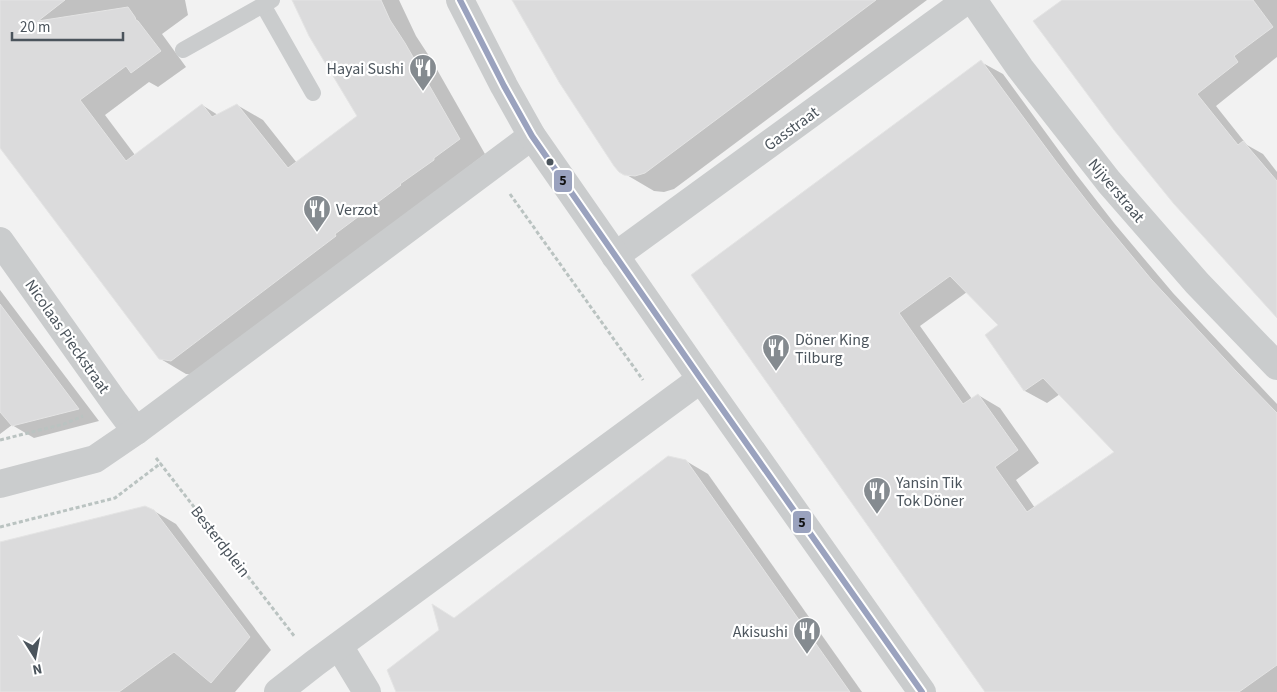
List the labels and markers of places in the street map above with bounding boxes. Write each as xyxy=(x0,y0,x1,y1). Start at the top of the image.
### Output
restaurant icon: Hayai Sushi xyxy=(408,53,438,92)
place label: Hayai Sushi xyxy=(327,58,404,80)
unlabelled marker xyxy=(545,157,555,167)
restaurant icon: Verzot xyxy=(302,194,332,233)
place label: Verzot xyxy=(336,199,378,221)
place label: Döner King Tilburg xyxy=(795,329,869,369)
restaurant icon: Döner King Tilburg xyxy=(761,333,791,372)
place label: Yansin Tik Tok Döner xyxy=(895,472,965,512)
restaurant icon: Yansin Tik Tok Döner xyxy=(862,476,892,515)
restaurant icon: Akisushi xyxy=(792,616,822,655)
place label: Akisushi xyxy=(733,621,788,643)

